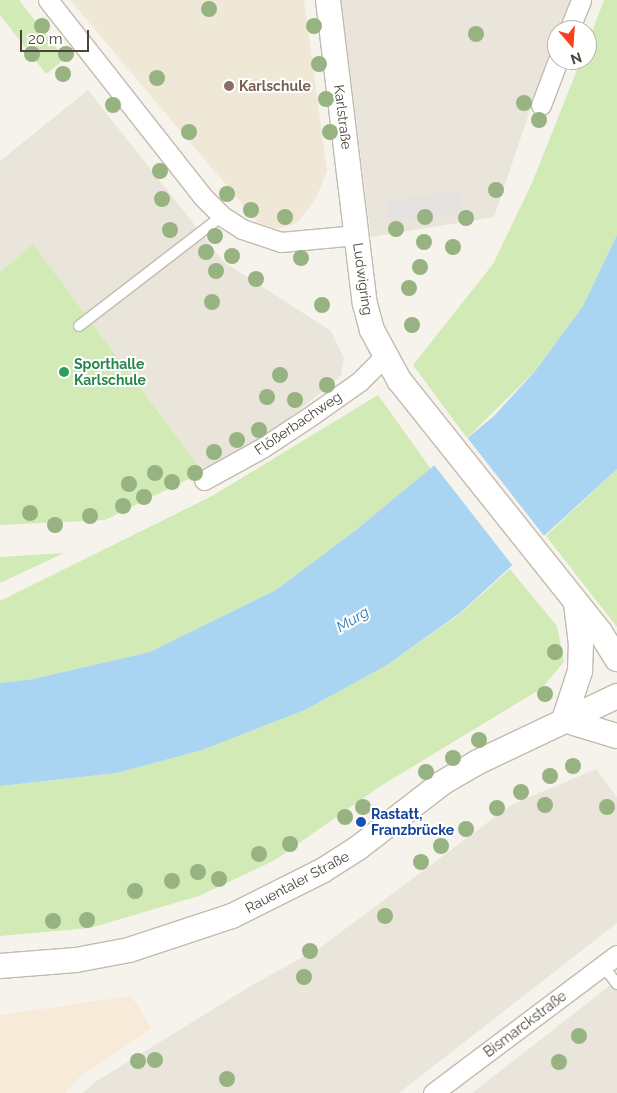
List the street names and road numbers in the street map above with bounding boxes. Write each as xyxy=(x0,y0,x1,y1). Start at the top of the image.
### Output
street label: Karlstraße xyxy=(331,84,355,150)
street label: Ludwigring xyxy=(350,242,376,316)
street label: Flößerbachweg xyxy=(251,388,345,458)
street label: Rauentaler Straße xyxy=(242,847,352,917)
street label: Bismarckstraße xyxy=(480,987,570,1061)

